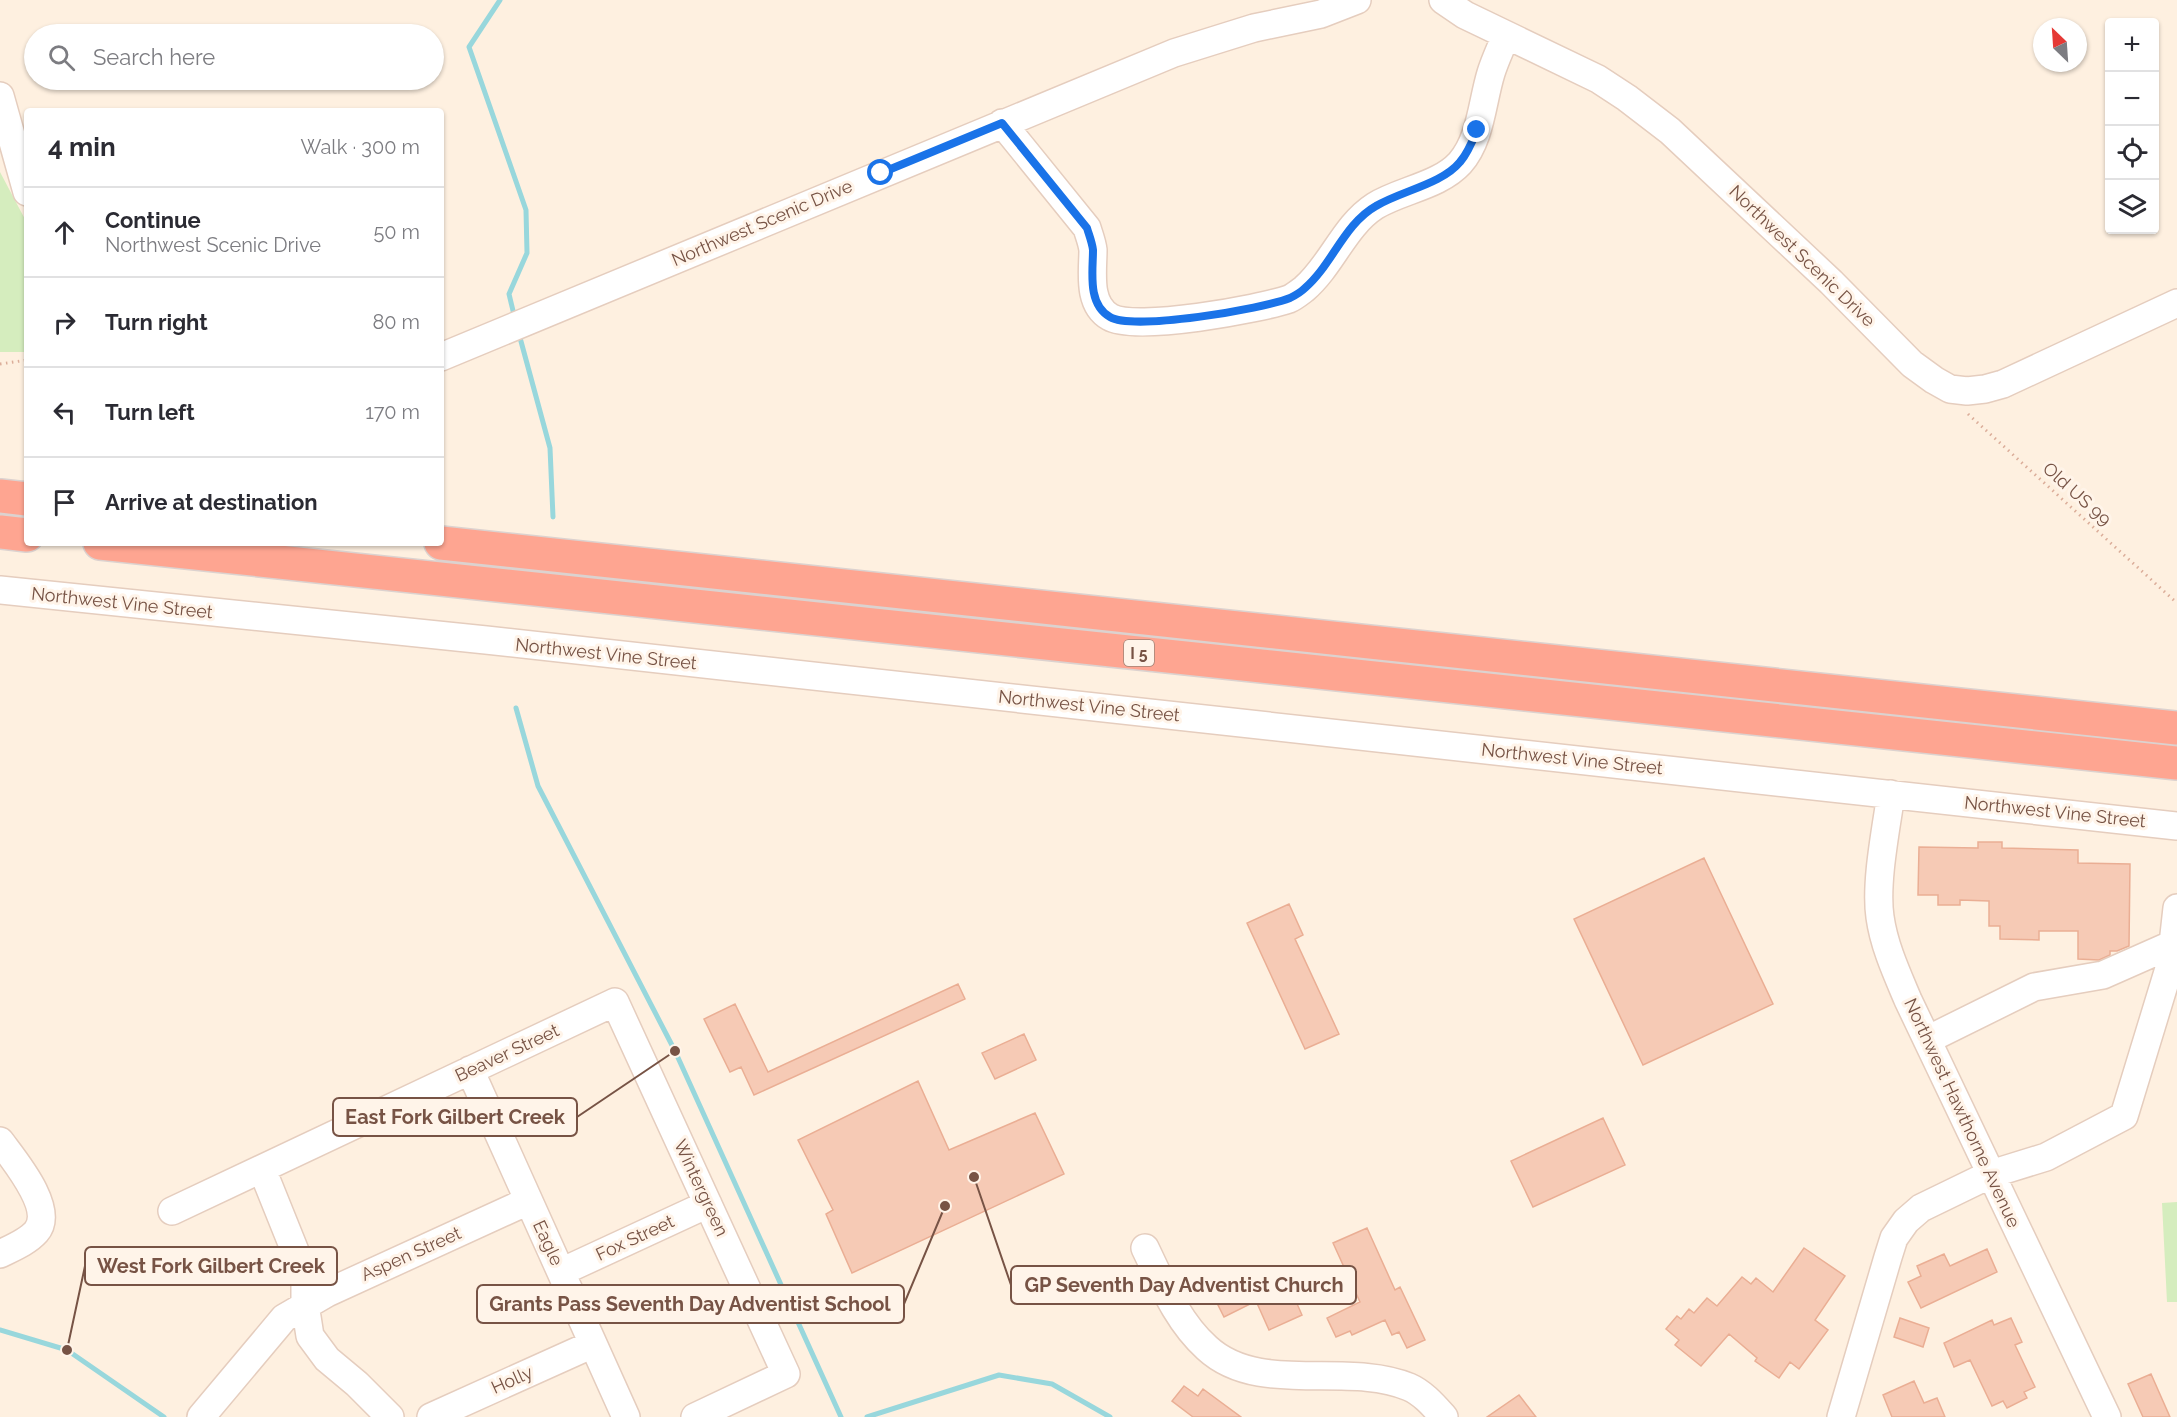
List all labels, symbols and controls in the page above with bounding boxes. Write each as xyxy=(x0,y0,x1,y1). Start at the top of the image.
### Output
north arrow xyxy=(2033,18,2087,72)
map controls xyxy=(2105,18,2159,234)
button: + xyxy=(2105,18,2159,72)
search box xyxy=(24,24,444,90)
icon: search xyxy=(45,41,78,74)
text: Search here xyxy=(93,44,215,70)
button: − xyxy=(2105,72,2159,126)
route end xyxy=(1463,116,1489,142)
button: locate xyxy=(2105,126,2159,180)
text: 4 min xyxy=(48,132,116,162)
text: Walk · 300 m xyxy=(301,135,420,159)
route start xyxy=(867,159,893,185)
street label: Northwest Scenic Drive xyxy=(668,175,856,270)
button: layers xyxy=(2105,180,2159,234)
street label: Northwest Scenic Drive xyxy=(1725,181,1880,331)
text: Continue xyxy=(105,207,201,233)
icon: ahead xyxy=(48,216,81,249)
text: 50 m xyxy=(373,220,420,244)
text: Northwest Scenic Drive xyxy=(105,233,321,257)
icon: right xyxy=(48,306,81,339)
text: Turn right xyxy=(105,309,208,335)
text: 80 m xyxy=(372,310,420,334)
icon: left xyxy=(48,396,81,429)
text: Turn left xyxy=(105,399,195,425)
text: 170 m xyxy=(365,400,420,424)
street label: Old US 99 xyxy=(2039,458,2116,530)
icon: arrive xyxy=(48,486,81,519)
text: Arrive at destination xyxy=(105,489,318,515)
street label: Northwest Vine Street xyxy=(30,583,214,622)
street label: Northwest Vine Street xyxy=(514,634,698,673)
road number: I 5 xyxy=(1124,640,1154,666)
street label: Northwest Vine Street xyxy=(997,686,1181,725)
street label: Northwest Vine Street xyxy=(1480,739,1664,778)
street label: Northwest Vine Street xyxy=(1963,792,2147,831)
street label: Northwest Hawthorne Avenue xyxy=(1900,995,2025,1231)
street label: Beaver Street xyxy=(451,1019,562,1086)
callout: East Fork Gilbert Creek xyxy=(333,1098,577,1136)
text: East Fork Gilbert Creek xyxy=(345,1105,566,1129)
street label: Wintergreen xyxy=(670,1136,733,1240)
street label: Fox Street xyxy=(592,1210,677,1265)
street label: Eagle xyxy=(529,1217,568,1269)
street label: Aspen Street xyxy=(357,1222,464,1285)
callout: West Fork Gilbert Creek xyxy=(85,1247,337,1285)
text: West Fork Gilbert Creek xyxy=(97,1254,326,1278)
callout: GP Seventh Day Adventist Church xyxy=(1011,1266,1356,1304)
text: GP Seventh Day Adventist Church xyxy=(1024,1273,1344,1297)
callout: Grants Pass Seventh Day Adventist School xyxy=(477,1285,904,1323)
text: Grants Pass Seventh Day Adventist School xyxy=(489,1292,891,1316)
street label: Holly xyxy=(488,1361,536,1398)

